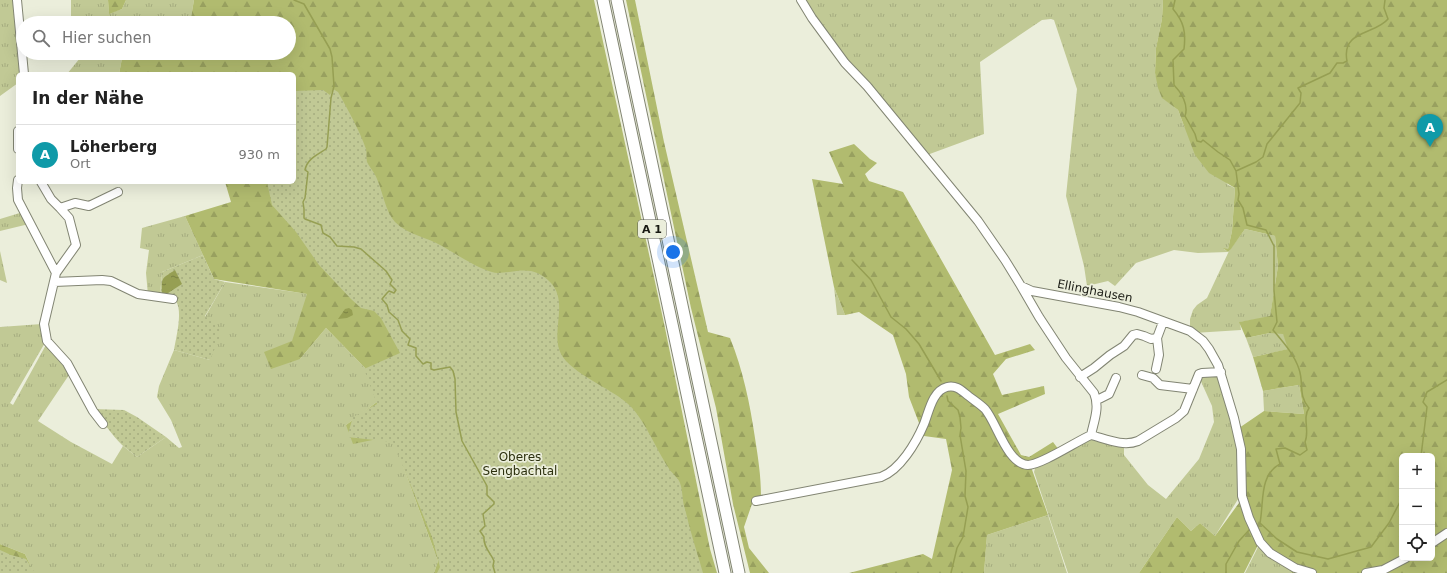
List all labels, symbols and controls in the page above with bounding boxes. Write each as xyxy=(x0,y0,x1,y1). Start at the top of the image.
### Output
search box xyxy=(16,16,296,60)
icon: search xyxy=(30,27,52,49)
text: Hier suchen xyxy=(62,29,151,47)
text: In der Nähe xyxy=(32,88,144,108)
pin: A xyxy=(1417,114,1443,147)
text: Löherberg xyxy=(70,138,157,156)
text: A xyxy=(40,147,50,162)
text: 930 m xyxy=(238,147,280,162)
text: Ort xyxy=(70,156,91,171)
road number: A 1 xyxy=(638,220,666,238)
your location xyxy=(663,242,683,262)
street label: Ellinghausen xyxy=(1056,277,1134,305)
park label: Oberes Sengbachtal xyxy=(483,450,557,478)
map controls xyxy=(1399,453,1435,561)
button: + xyxy=(1399,453,1435,489)
button: − xyxy=(1399,489,1435,525)
button: locate xyxy=(1399,525,1435,561)

